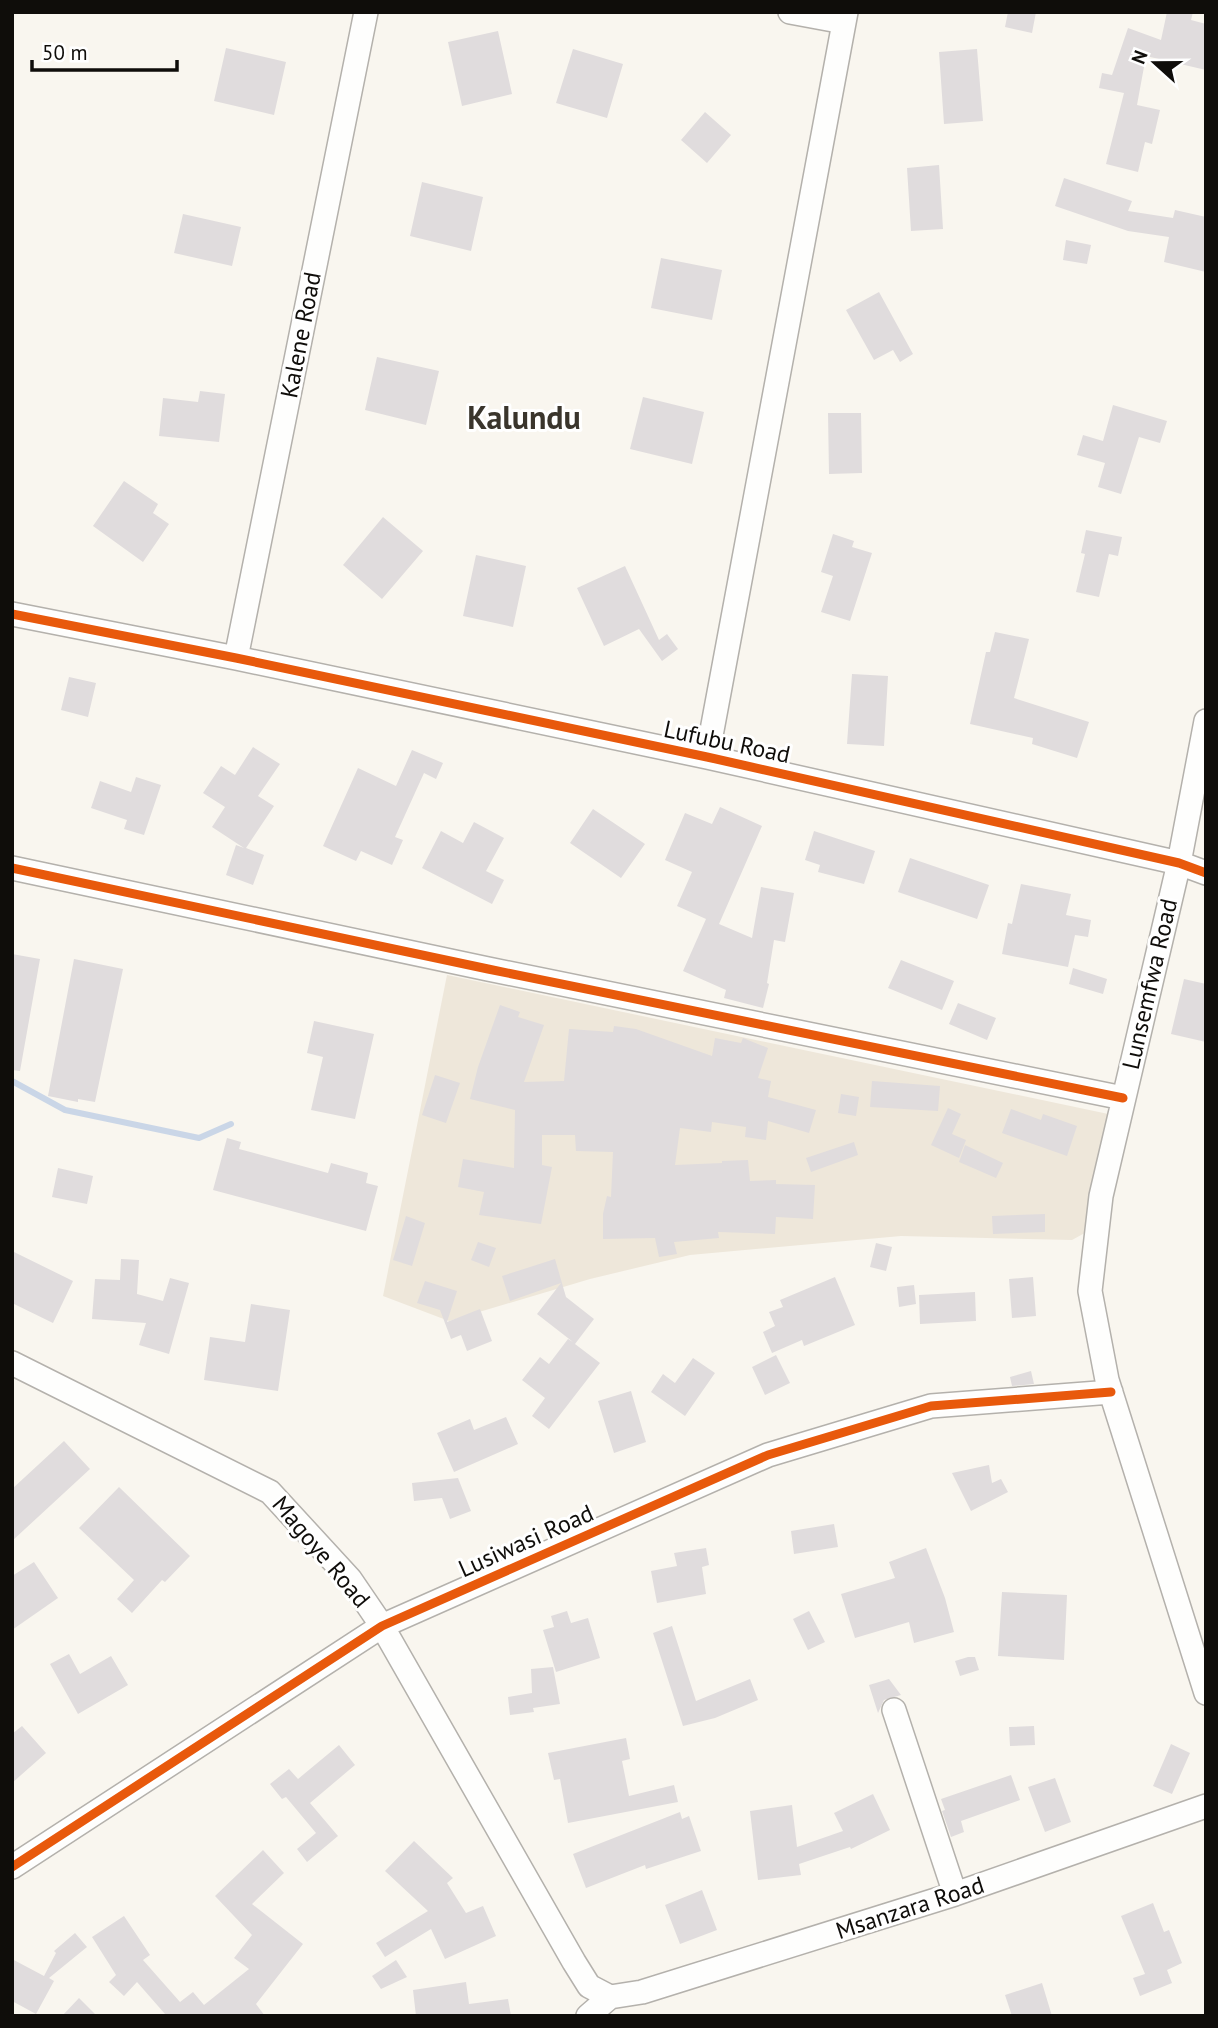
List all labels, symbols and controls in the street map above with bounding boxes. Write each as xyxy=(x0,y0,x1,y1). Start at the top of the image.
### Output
scale bar xyxy=(32,28,177,72)
north arrow xyxy=(1120,28,1190,98)
text: 50 m xyxy=(42,39,88,66)
text: N xyxy=(1126,47,1153,67)
street label: Kalene Road xyxy=(273,269,328,400)
district label: Kalundu xyxy=(467,396,581,438)
street label: Lufubu Road xyxy=(661,713,793,770)
street label: Lunsemfwa Road xyxy=(1115,896,1184,1072)
street label: Magoye Road xyxy=(266,1489,377,1614)
street label: Lusiwasi Road xyxy=(453,1497,598,1584)
street label: Msanzara Road xyxy=(832,1869,988,1946)

